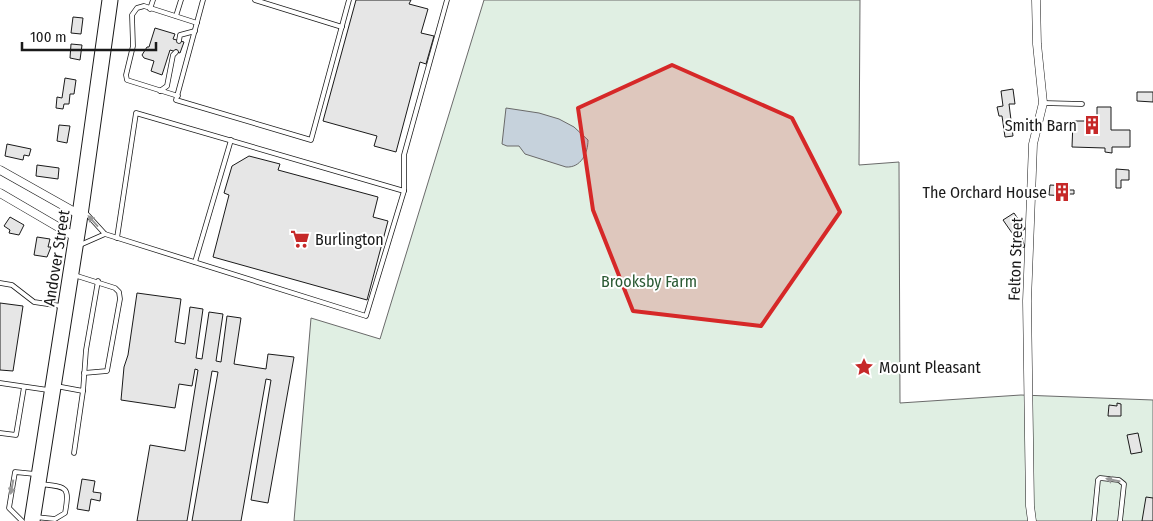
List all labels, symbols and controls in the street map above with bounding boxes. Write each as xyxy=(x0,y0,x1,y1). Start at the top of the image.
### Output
scale bar xyxy=(22,20,156,52)
text: 100 m xyxy=(30,28,67,46)
building icon: Smith Barn xyxy=(1081,114,1103,136)
place label: Smith Barn xyxy=(1005,116,1077,135)
building icon: The Orchard House xyxy=(1051,181,1073,203)
place label: The Orchard House xyxy=(923,183,1047,202)
street label: Andover Street xyxy=(39,208,74,308)
one-way arrow xyxy=(87,215,99,227)
street label: Felton Street xyxy=(1005,216,1026,301)
supermarket icon: Burlington xyxy=(289,228,311,250)
place label: Burlington xyxy=(315,230,384,249)
park label: Brooksby Farm xyxy=(601,272,697,291)
place icon: Mount Pleasant xyxy=(853,356,875,378)
place label: Mount Pleasant xyxy=(879,358,981,377)
one-way arrow xyxy=(1105,476,1121,484)
one-way arrow xyxy=(8,479,16,495)

